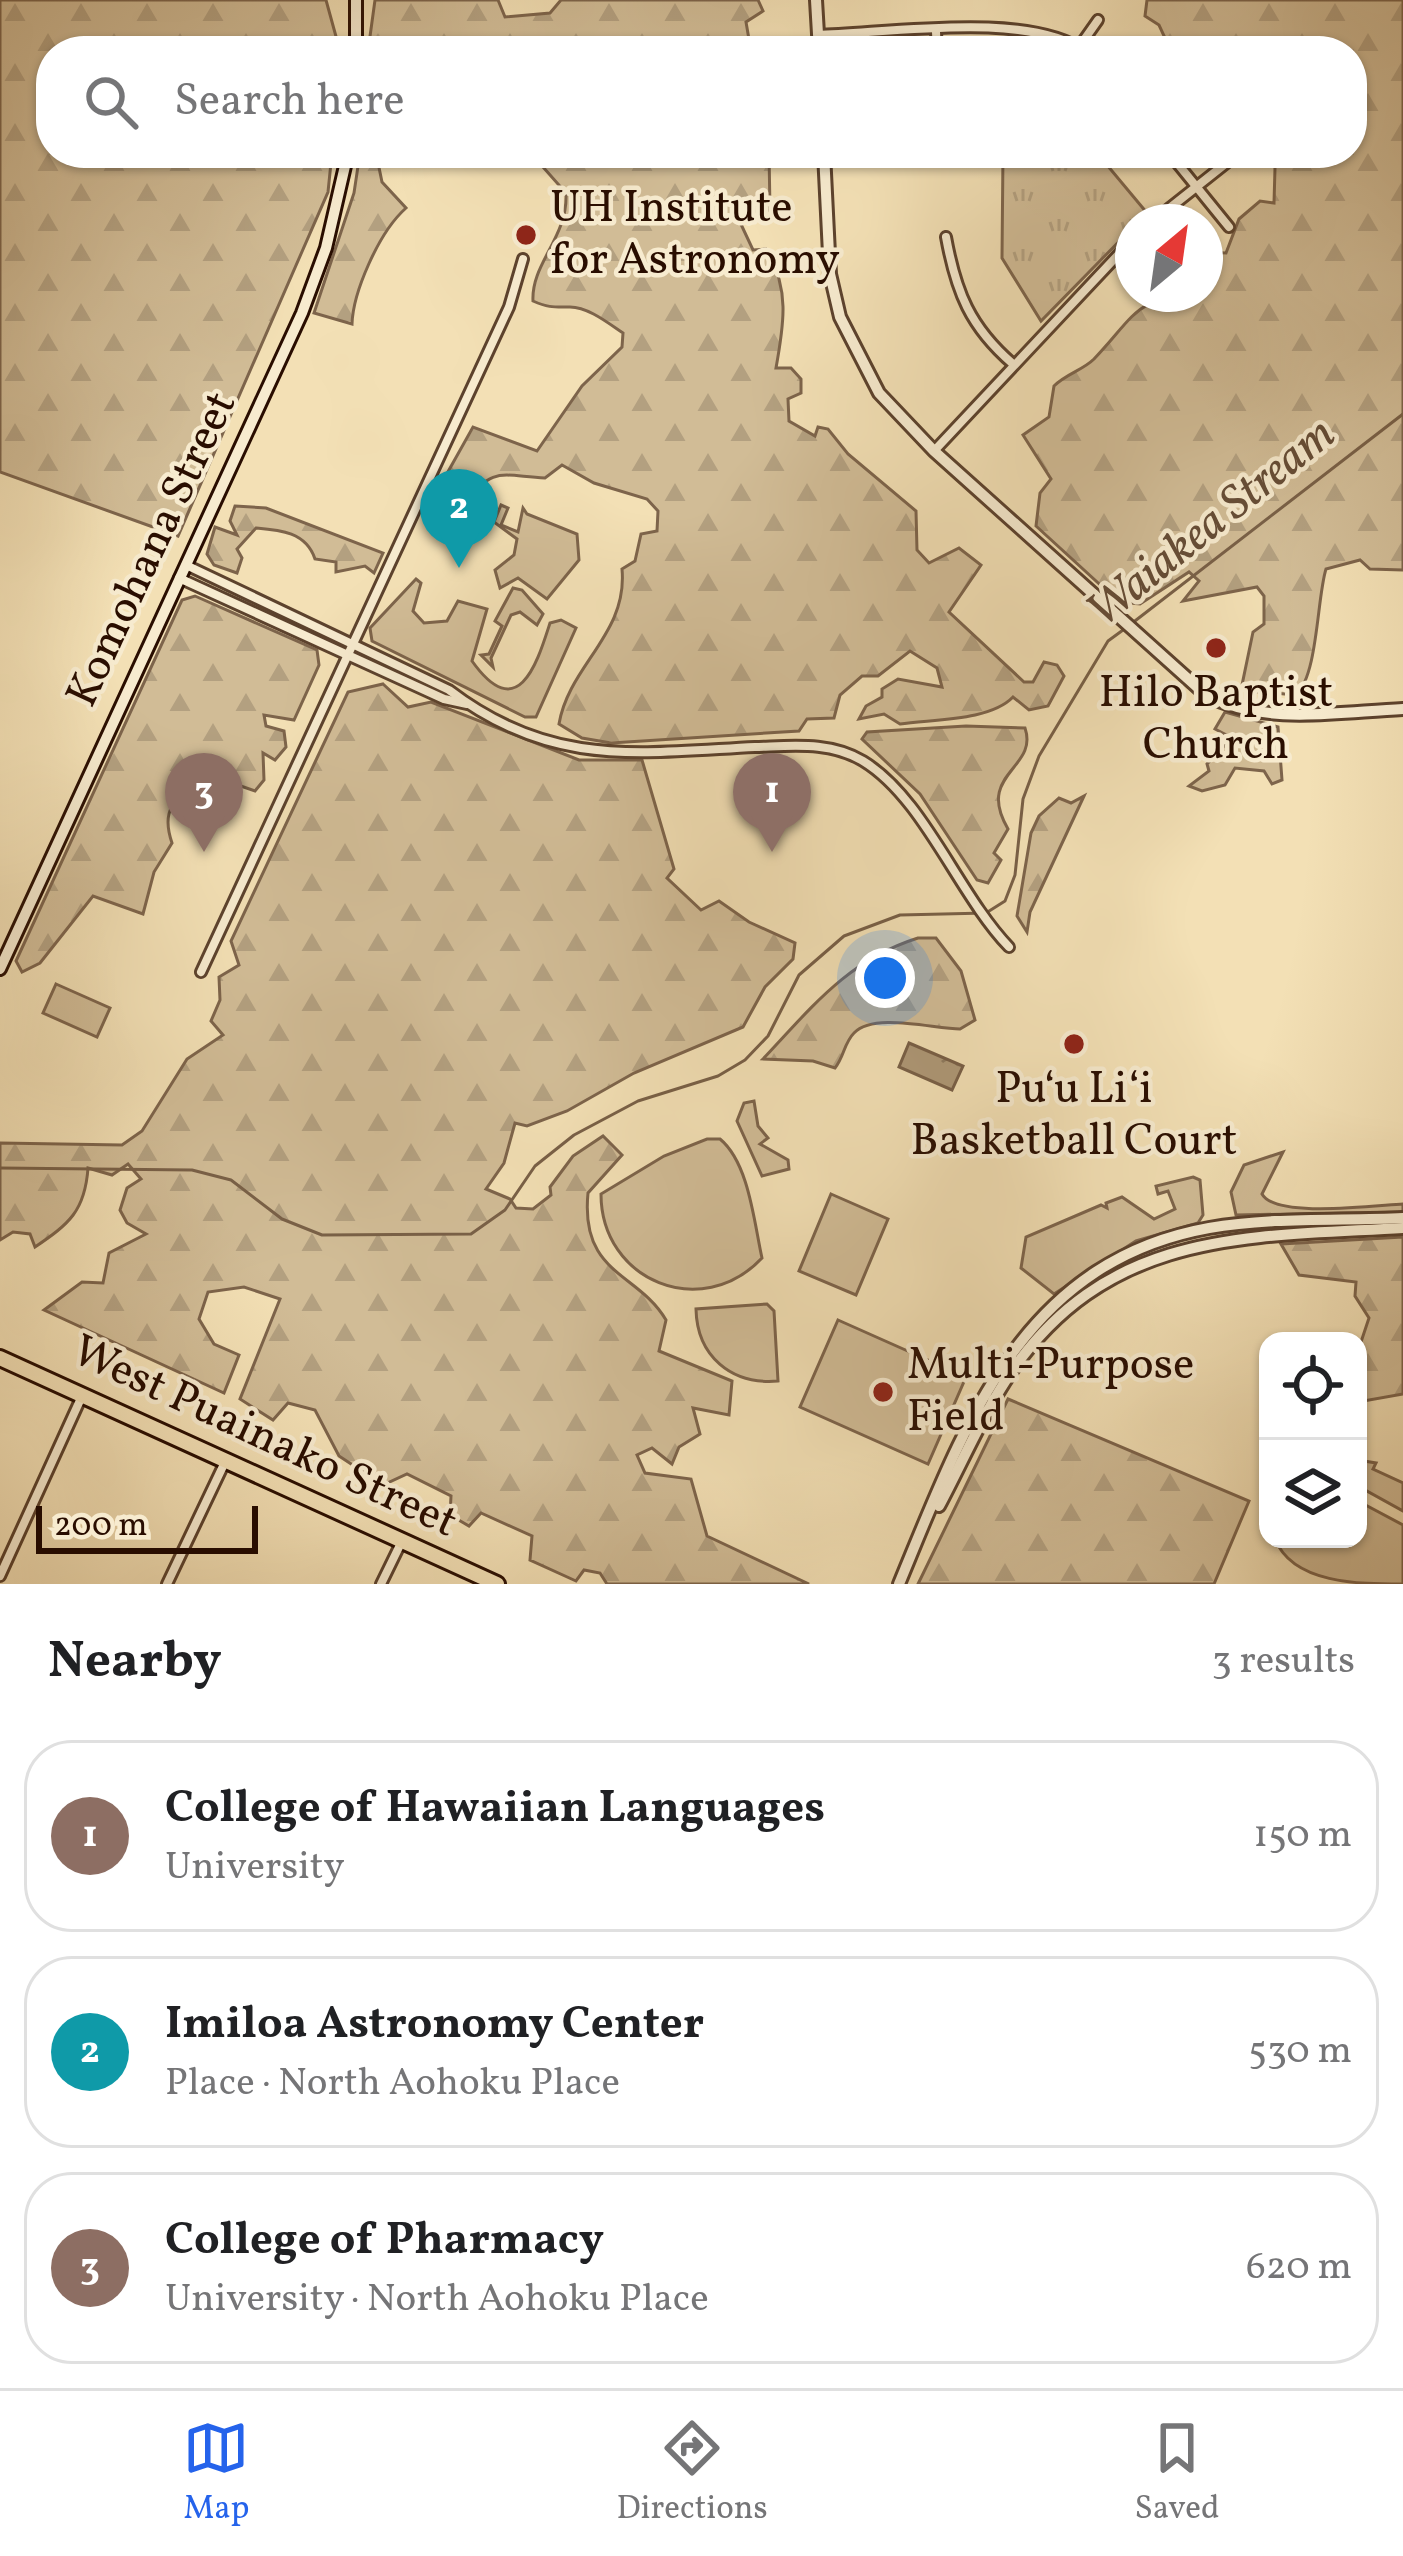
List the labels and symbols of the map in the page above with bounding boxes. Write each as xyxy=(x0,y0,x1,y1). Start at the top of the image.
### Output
place label: UH Institute for Astronomy xyxy=(550,178,840,293)
north arrow xyxy=(1115,204,1223,312)
marker: UH Institute for Astronomy xyxy=(513,222,539,248)
street label: Komohana Street xyxy=(52,382,254,718)
water label: Waiakea Stream xyxy=(1073,403,1351,645)
pin: 2 xyxy=(420,469,498,568)
marker: Hilo Baptist Church xyxy=(1203,635,1229,661)
place label: Hilo Baptist Church xyxy=(1099,663,1333,778)
pin: 3 xyxy=(165,753,243,852)
pin: 1 xyxy=(733,753,811,852)
your location xyxy=(855,948,915,1008)
marker: Puʻu Liʻi Basketball Court xyxy=(1061,1031,1087,1057)
place label: Puʻu Liʻi Basketball Court xyxy=(911,1059,1237,1174)
street label: West Puainako Street xyxy=(61,1321,467,1555)
place label: Multi-Purpose Field xyxy=(907,1335,1194,1450)
marker: Multi-Purpose Field xyxy=(870,1379,896,1405)
scale bar xyxy=(36,1500,258,1553)

